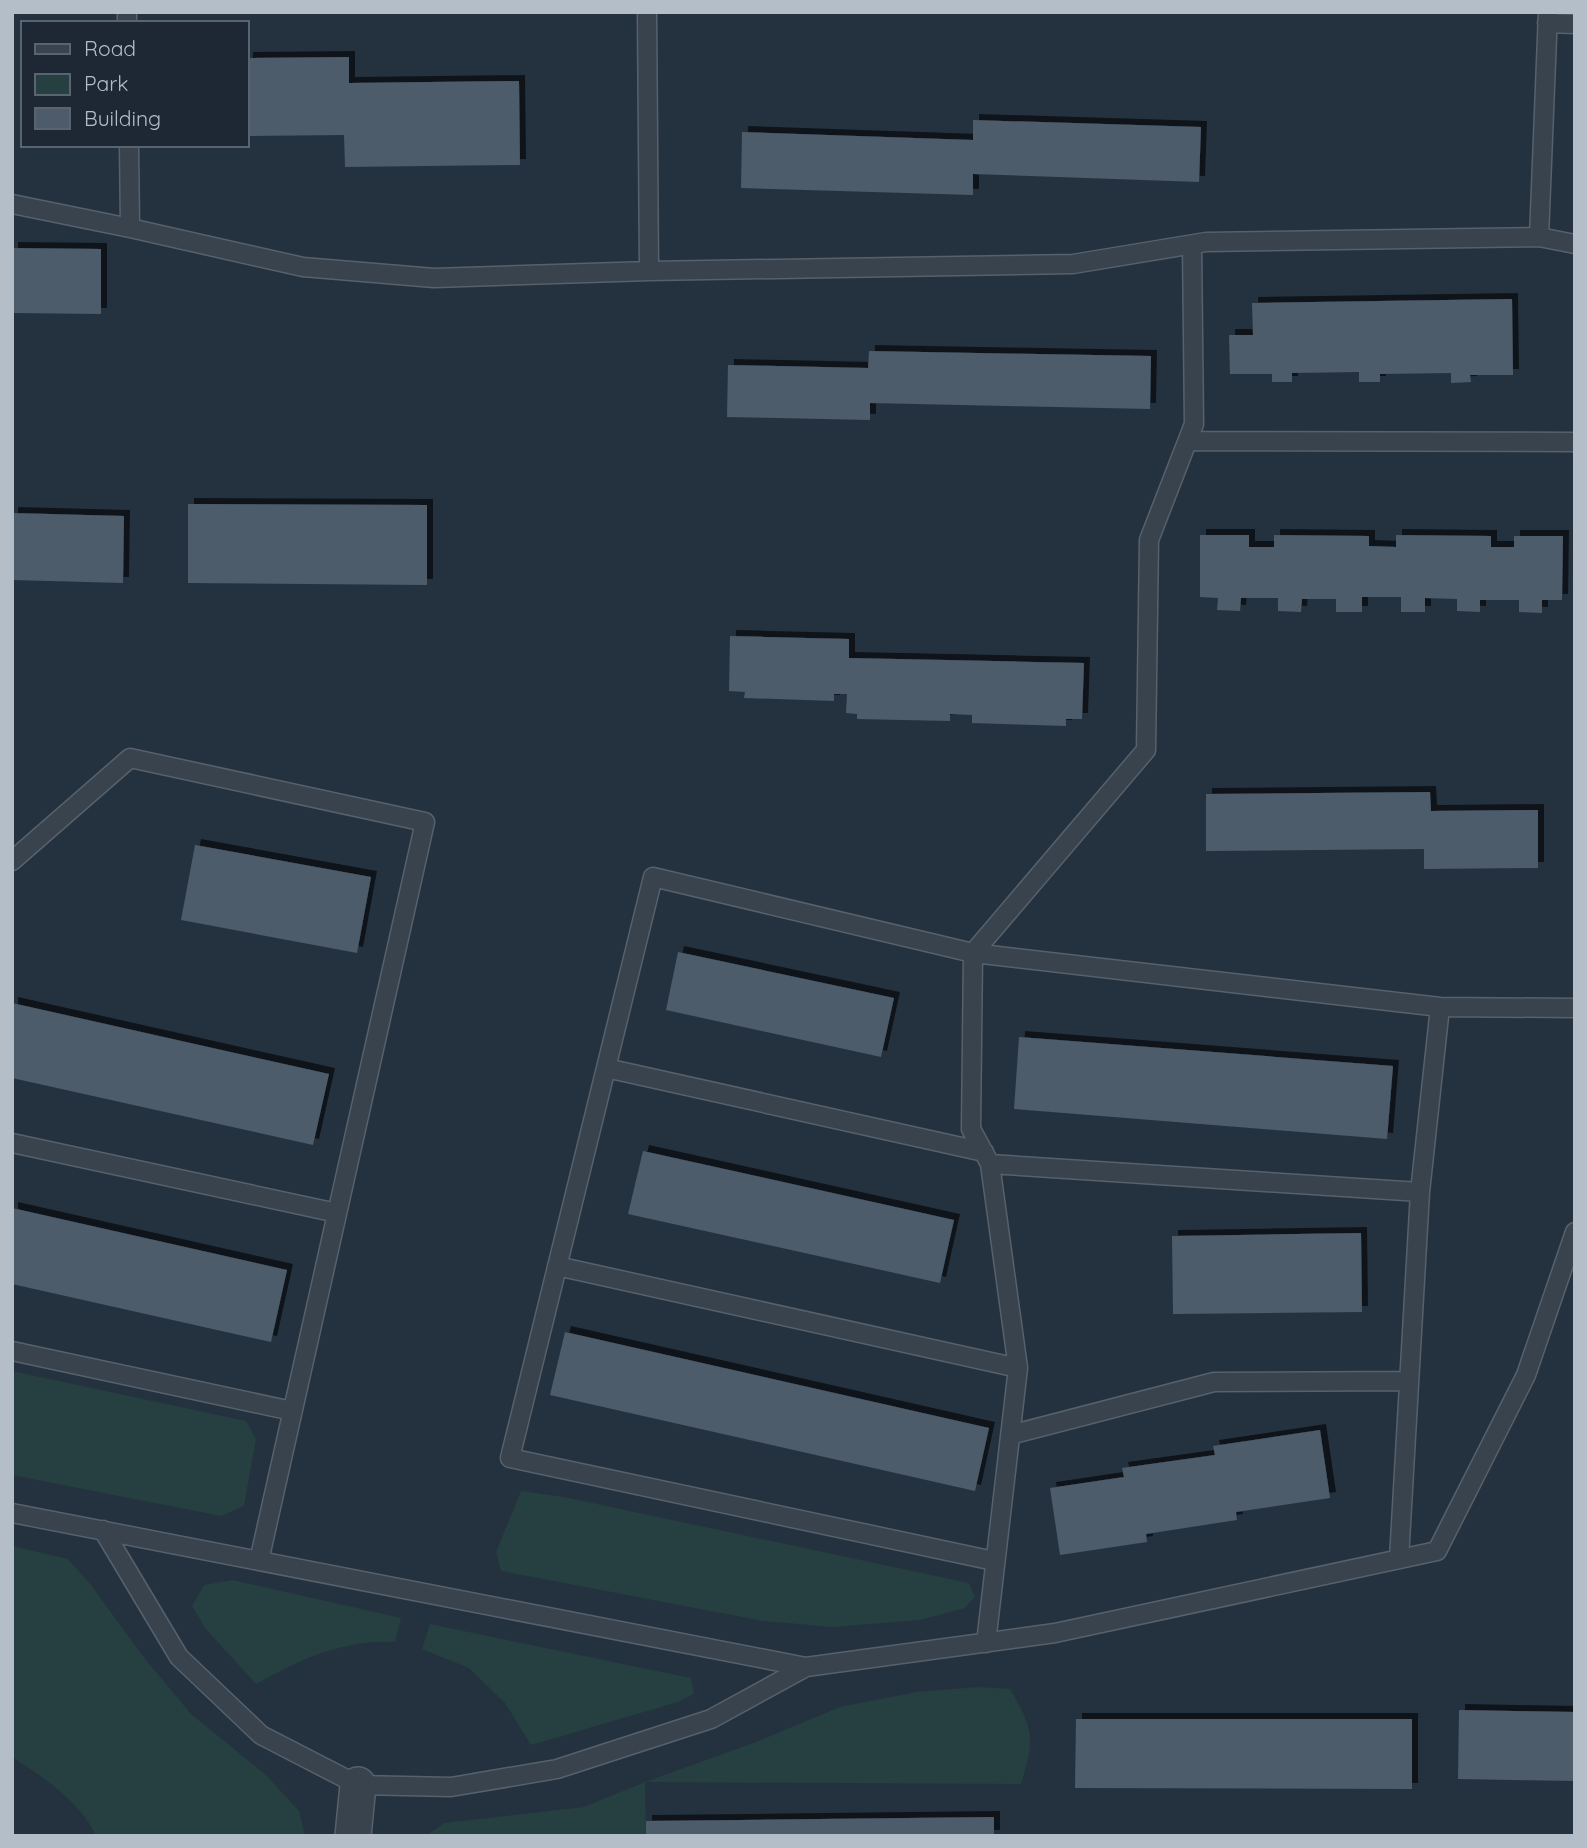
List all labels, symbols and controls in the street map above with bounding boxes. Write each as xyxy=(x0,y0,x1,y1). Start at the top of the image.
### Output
legend xyxy=(21,21,248,147)
text: Road xyxy=(84,35,136,61)
text: Park xyxy=(84,70,128,96)
text: Building xyxy=(84,105,161,131)

